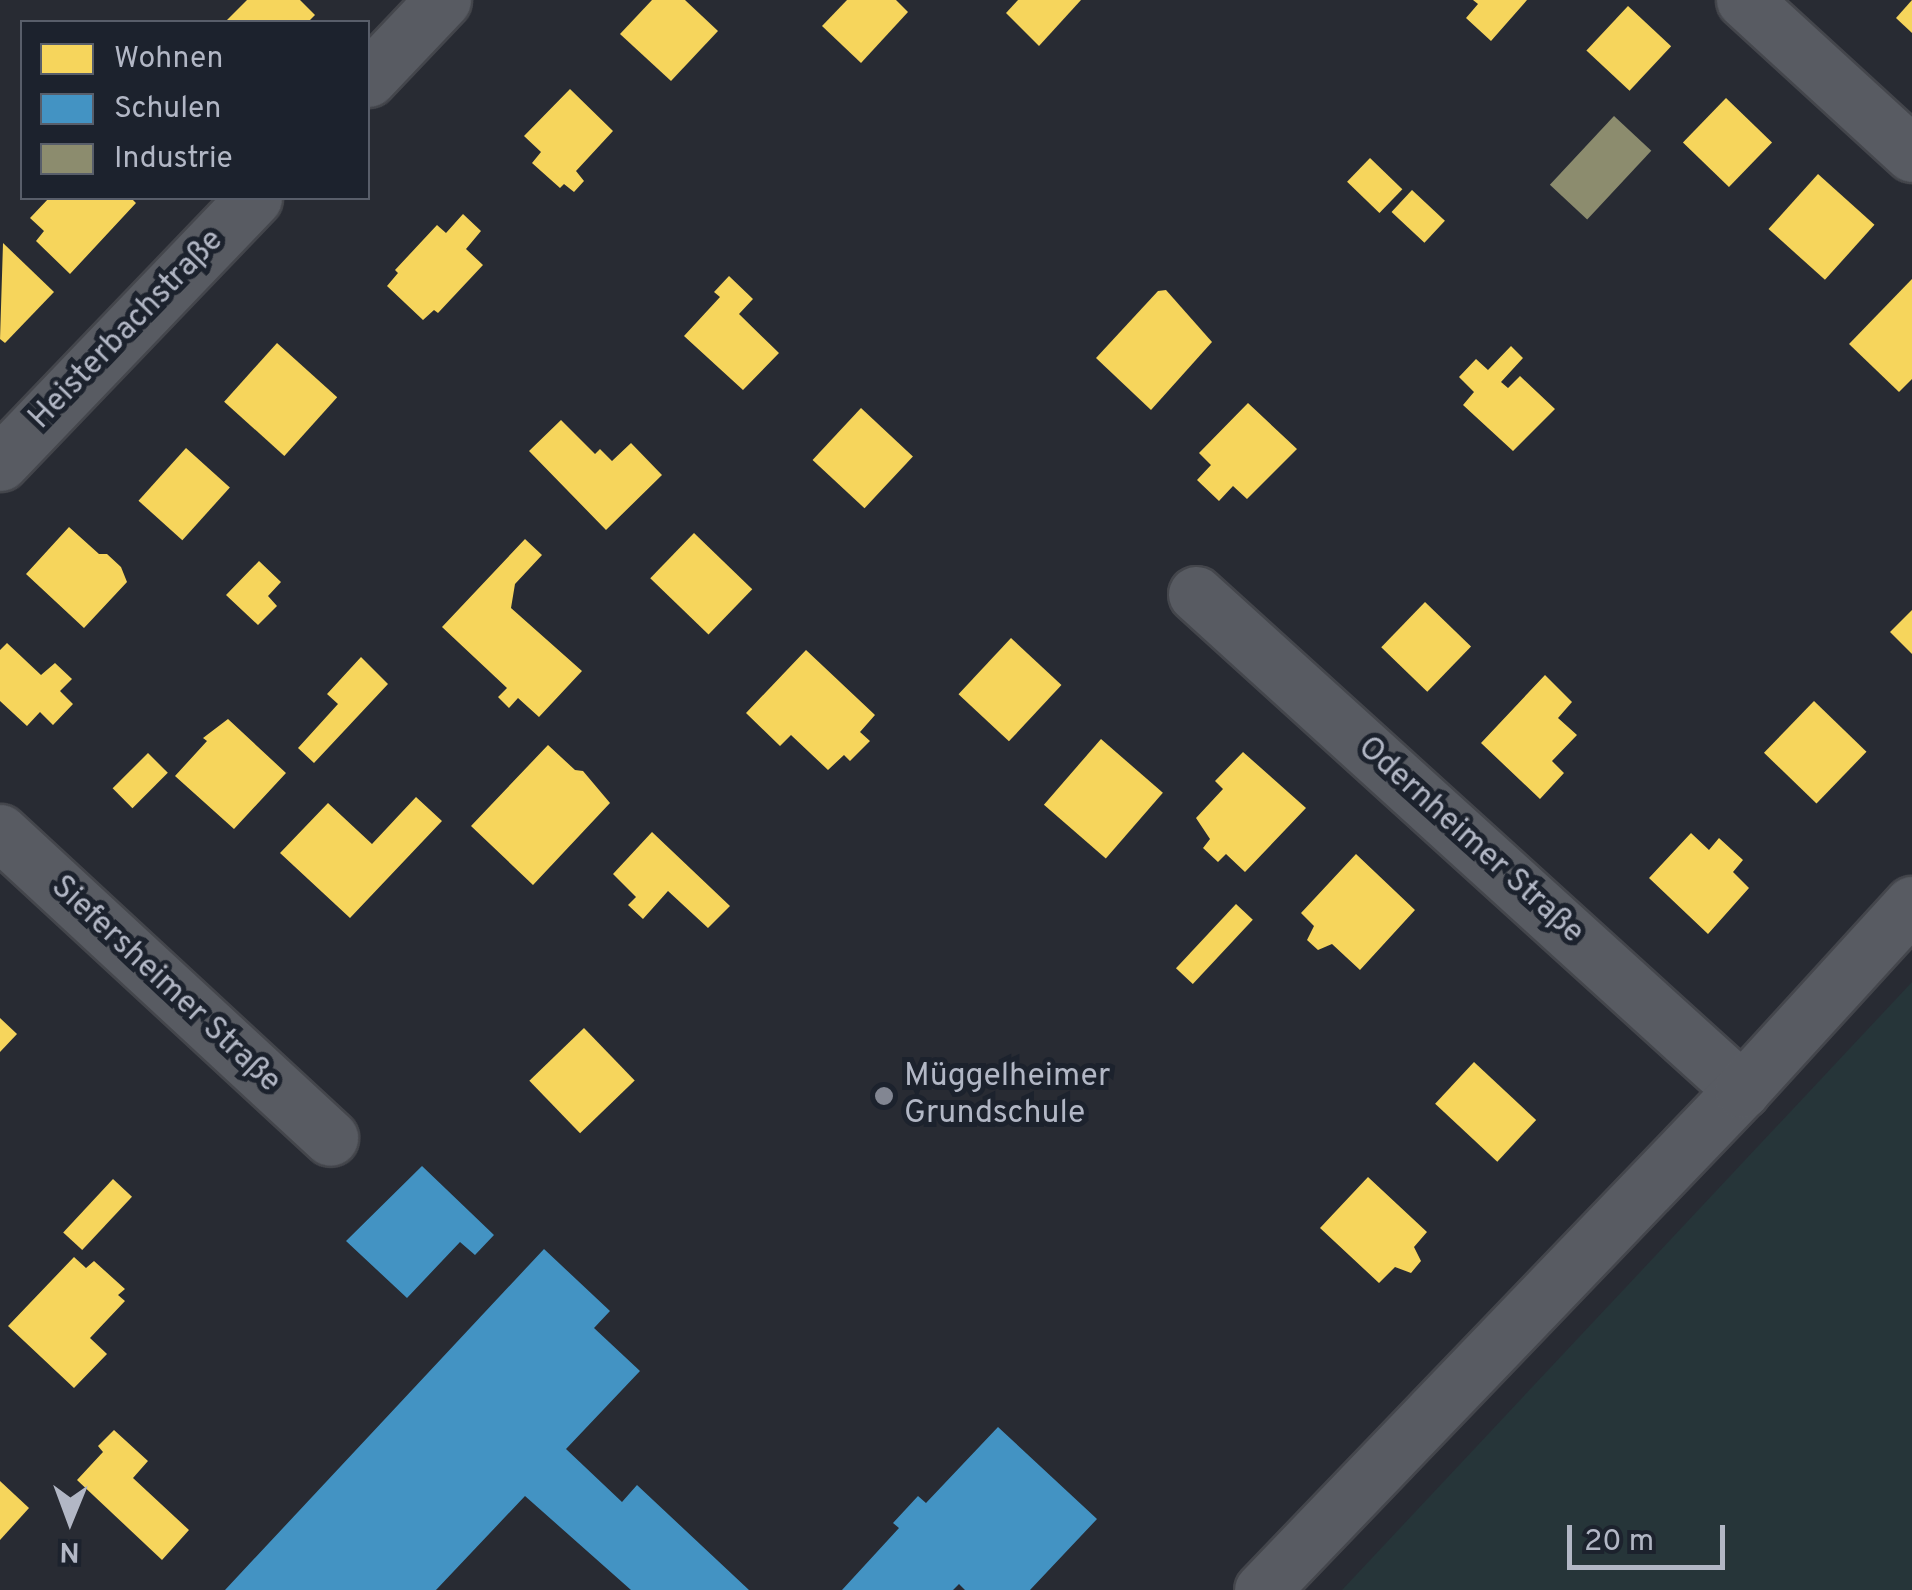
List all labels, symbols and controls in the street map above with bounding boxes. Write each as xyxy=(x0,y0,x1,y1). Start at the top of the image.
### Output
legend xyxy=(20,20,370,200)
text: Wohnen xyxy=(114,41,223,78)
text: Schulen xyxy=(114,91,221,128)
text: Industrie xyxy=(114,141,233,178)
street label: Heisterbachstraße xyxy=(22,222,232,438)
street label: Odernheimer Straße xyxy=(1349,729,1591,953)
street label: Siefersheimer Straße xyxy=(42,868,288,1102)
place label: Müggelheimer Grundschule xyxy=(904,1059,1110,1134)
marker: Müggelheimer Grundschule xyxy=(873,1085,895,1107)
north arrow xyxy=(20,1470,120,1570)
scale bar xyxy=(1572,1505,1730,1567)
text: 20 m xyxy=(1584,1524,1654,1561)
text: N xyxy=(59,1532,80,1568)

